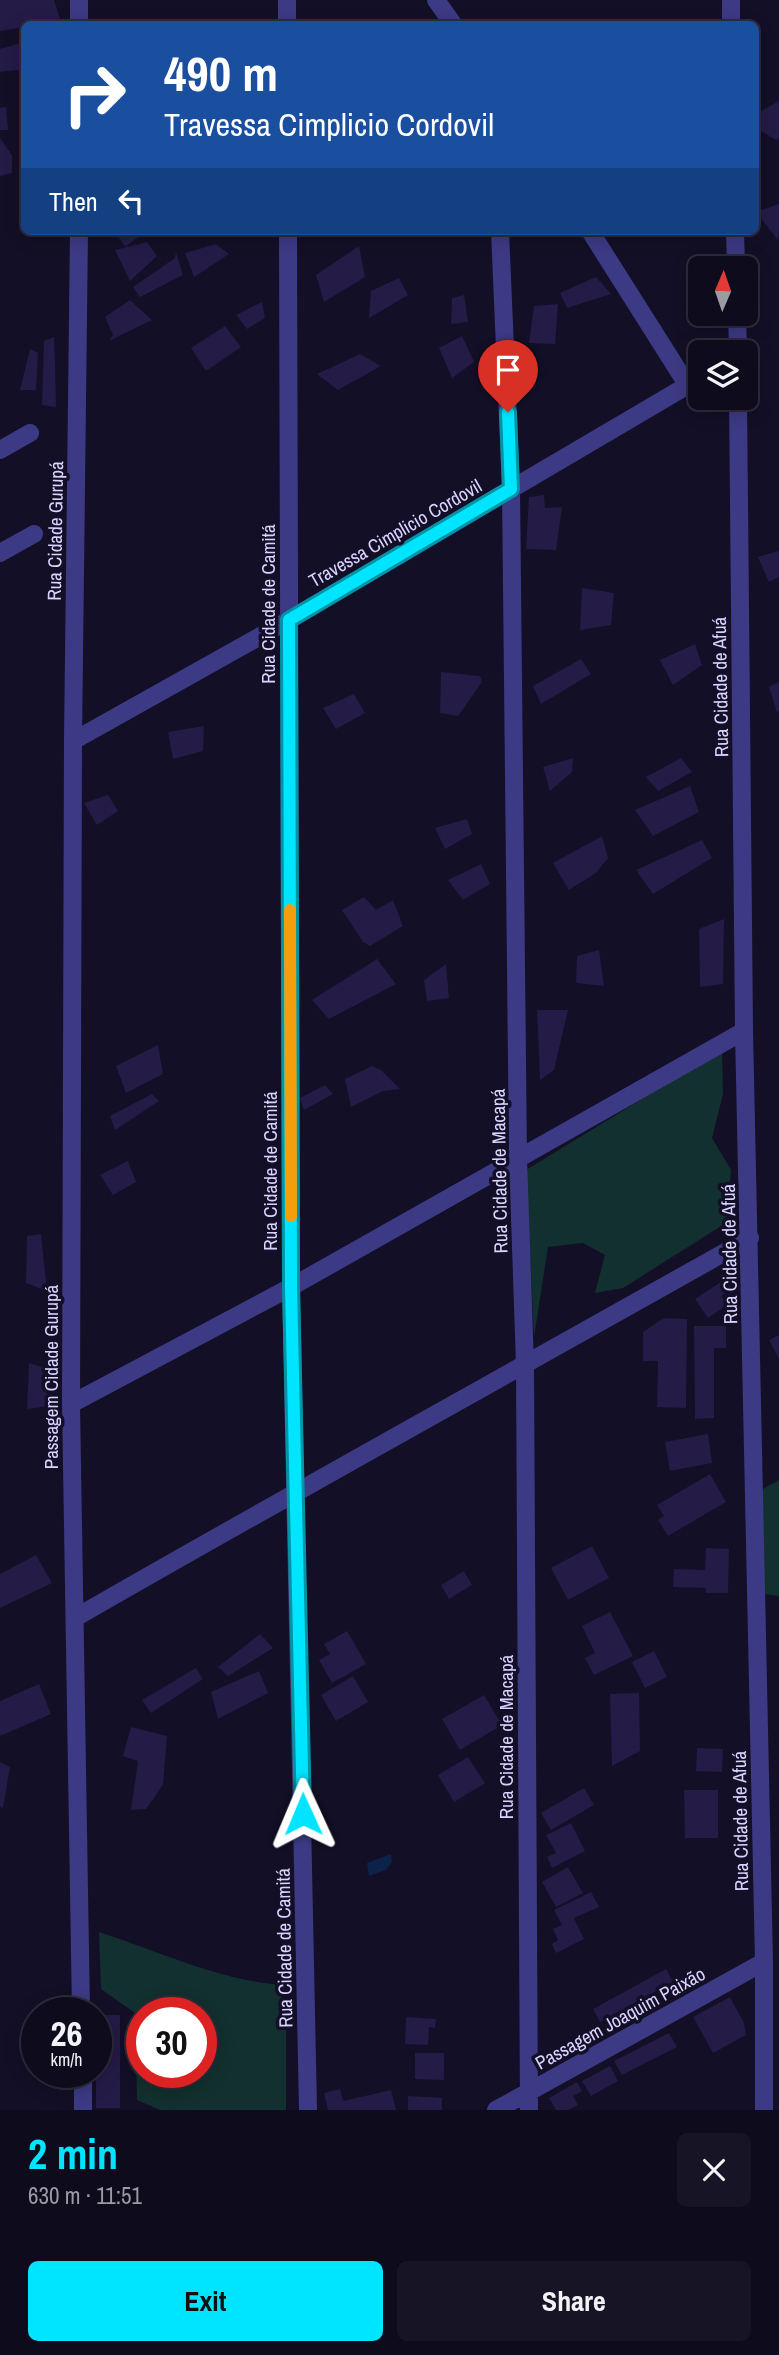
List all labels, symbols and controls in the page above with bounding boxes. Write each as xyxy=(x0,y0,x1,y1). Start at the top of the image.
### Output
text: 490 m xyxy=(164,40,278,106)
icon: right xyxy=(49,49,140,140)
text: Travessa Cimplicio Cordovil xyxy=(164,103,494,146)
icon: left xyxy=(112,182,150,220)
text: Then xyxy=(49,184,98,219)
north arrow xyxy=(688,256,758,326)
map controls xyxy=(688,256,758,410)
pin xyxy=(478,340,538,412)
button: layers xyxy=(688,340,758,410)
icon: arrive xyxy=(489,351,527,389)
street label: Rua Cidade Gurupá xyxy=(41,461,69,601)
street label: Travessa Cimplicio Cordovil xyxy=(304,473,486,593)
street label: Rua Cidade de Camitá xyxy=(255,524,281,684)
street label: Rua Cidade de Afuá xyxy=(706,616,734,757)
street label: Rua Cidade de Macapá xyxy=(485,1088,513,1253)
street label: Rua Cidade de Camitá xyxy=(257,1091,283,1251)
street label: Rua Cidade de Afuá xyxy=(715,1183,743,1324)
street label: Passagem Cidade Gurupá xyxy=(38,1284,64,1469)
street label: Rua Cidade de Macapá xyxy=(493,1654,519,1819)
street label: Rua Cidade de Afuá xyxy=(726,1750,754,1891)
position arrow xyxy=(266,1777,340,1851)
street label: Rua Cidade de Camitá xyxy=(270,1868,298,2028)
street label: Passagem Joaquim Paixão xyxy=(530,1960,710,2076)
speed limit sign: 30 xyxy=(126,1997,217,2088)
text: 26 xyxy=(51,2010,82,2057)
text: km/h xyxy=(51,2047,83,2072)
text: 2 min xyxy=(28,2126,118,2182)
button: close xyxy=(677,2133,751,2207)
text: 630 m · 11:51 xyxy=(28,2180,142,2211)
button: Exit xyxy=(28,2261,383,2341)
button: Share xyxy=(397,2261,751,2341)

